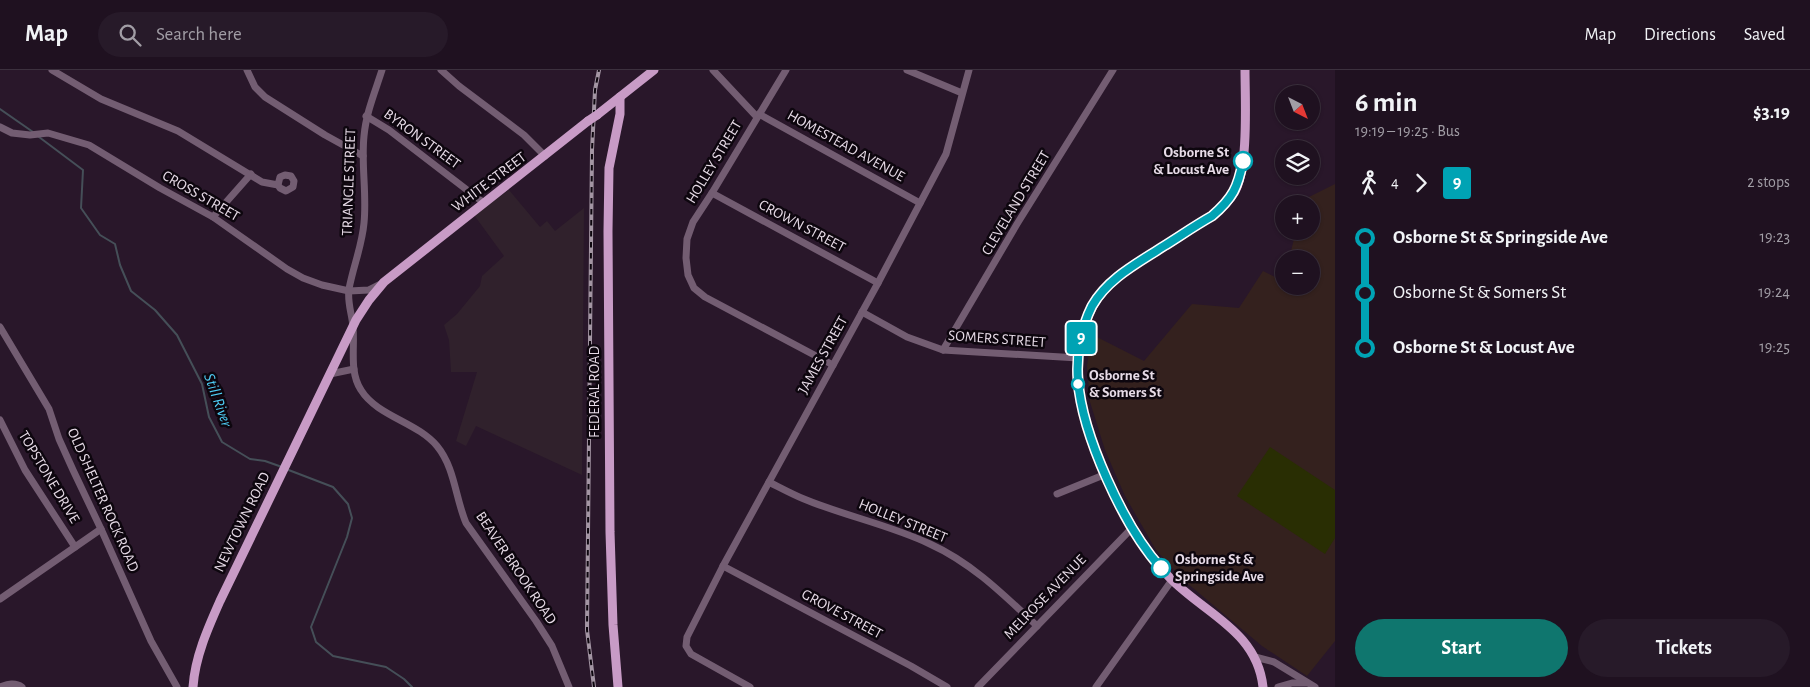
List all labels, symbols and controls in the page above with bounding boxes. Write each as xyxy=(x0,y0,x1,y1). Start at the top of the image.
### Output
search box xyxy=(98,12,448,57)
icon: search xyxy=(116,21,144,49)
text: Map xyxy=(25,22,68,46)
text: Search here xyxy=(156,25,242,44)
text: Map xyxy=(1585,26,1616,44)
text: Directions xyxy=(1644,26,1716,44)
text: Saved xyxy=(1744,26,1785,44)
north arrow xyxy=(1275,85,1320,130)
map controls xyxy=(1275,85,1320,295)
text: 6 min xyxy=(1355,89,1417,117)
text: $3.19 xyxy=(1753,103,1790,122)
street label: BYRON STREET xyxy=(381,106,464,172)
street label: HOMESTEAD AVENUE xyxy=(785,108,907,184)
street label: HOLLEY STREET xyxy=(683,117,745,206)
text: 19:19 – 19:25 · Bus xyxy=(1355,123,1460,139)
street label: TRIANGLE STREET xyxy=(340,127,358,236)
button: layers xyxy=(1275,140,1320,185)
place label: Osborne St & Locust Ave xyxy=(1153,145,1229,177)
street label: CLEVELAND STREET xyxy=(979,148,1053,258)
street label: WHITE STREET xyxy=(449,149,530,215)
marker: Osborne St & Locust Ave xyxy=(1233,151,1253,171)
street label: CROSS STREET xyxy=(160,168,243,224)
icon: walk xyxy=(1355,169,1383,197)
icon: forward xyxy=(1407,169,1435,197)
text: 4 xyxy=(1391,174,1399,190)
text: 9 xyxy=(1453,174,1461,192)
text: 2 stops xyxy=(1747,174,1790,190)
button: + xyxy=(1275,195,1320,240)
street label: CROWN STREET xyxy=(756,197,848,255)
text: Osborne St & Springside Ave xyxy=(1393,228,1608,247)
text: 19:23 xyxy=(1759,229,1790,245)
button: − xyxy=(1275,250,1320,295)
text: Osborne St & Somers St xyxy=(1393,283,1566,302)
text: 19:24 xyxy=(1758,284,1790,300)
street label: JAMES STREET xyxy=(796,313,851,396)
line badge: 9 xyxy=(1065,322,1097,354)
street label: SOMERS STREET xyxy=(948,328,1047,350)
text: 9 xyxy=(1077,329,1085,347)
text: Osborne St & Locust Ave xyxy=(1393,338,1575,357)
text: 19:25 xyxy=(1759,339,1790,355)
street label: FEDERAL ROAD xyxy=(587,346,602,438)
place label: Osborne St & Somers St xyxy=(1089,368,1161,400)
water label: Still River xyxy=(201,371,235,430)
marker: Osborne St & Somers St xyxy=(1071,377,1085,391)
street label: OLD SHELTER ROCK ROAD xyxy=(65,426,142,574)
street label: TOPSTONE DRIVE xyxy=(16,428,82,526)
street label: NEWTOWN ROAD xyxy=(211,470,273,574)
street label: HOLLEY STREET xyxy=(857,496,950,546)
street label: BEAVER BROOK ROAD xyxy=(473,509,559,627)
street label: MELROSE AVENUE xyxy=(1001,552,1089,642)
place label: Osborne St & Springside Ave xyxy=(1175,552,1264,584)
marker: Osborne St & Springside Ave xyxy=(1151,558,1171,578)
street label: GROVE STREET xyxy=(799,586,885,642)
button: Start xyxy=(1355,619,1568,677)
button: Tickets xyxy=(1578,619,1790,677)

